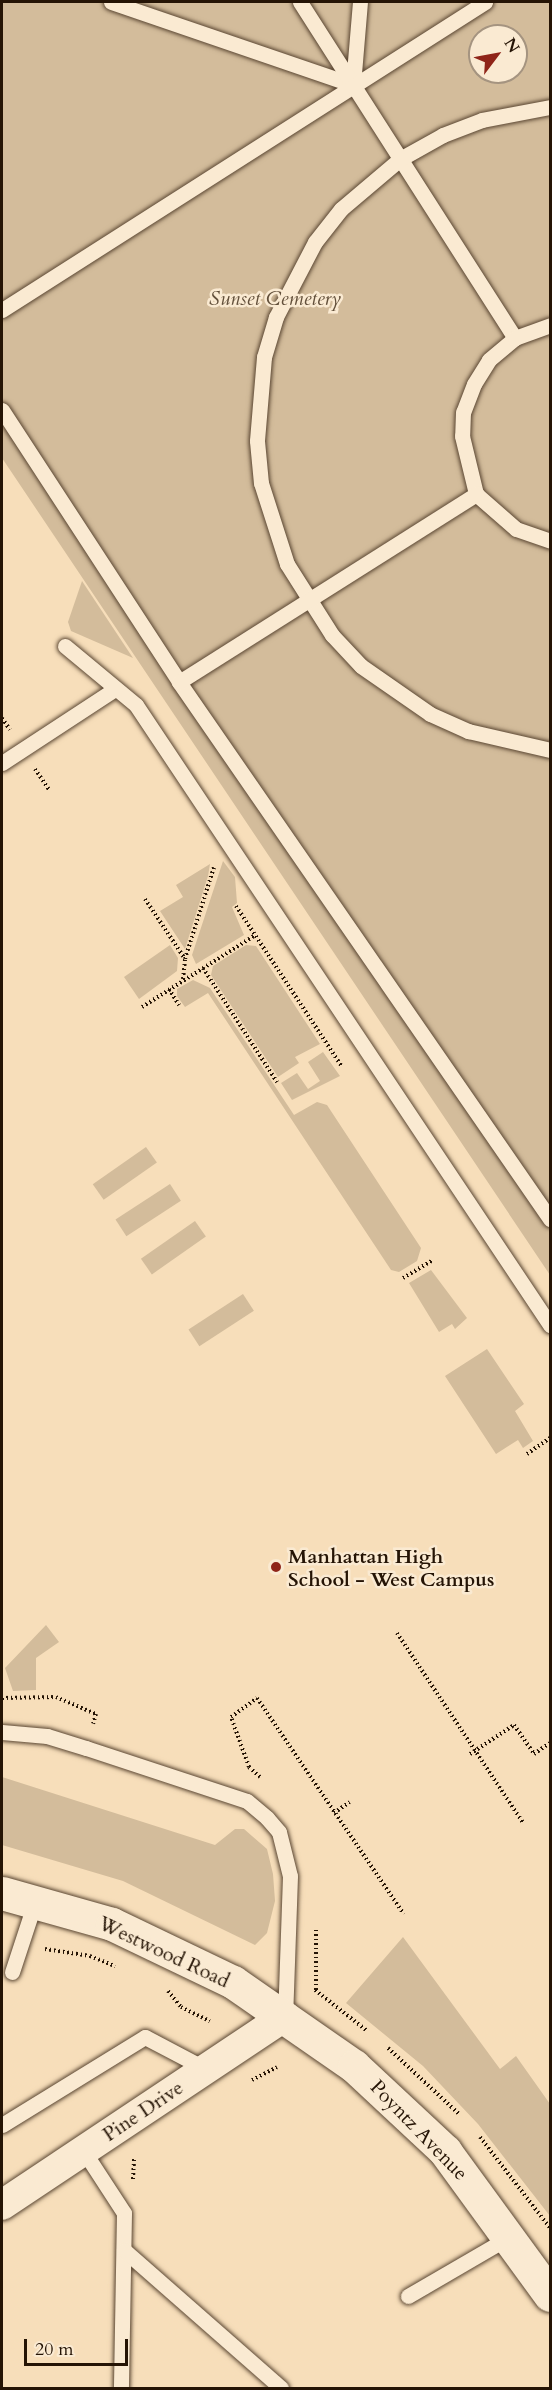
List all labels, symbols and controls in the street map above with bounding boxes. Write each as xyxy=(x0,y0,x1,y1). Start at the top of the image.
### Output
north arrow xyxy=(468,24,528,84)
text: N xyxy=(499,34,525,57)
park label: Sunset Cemetery xyxy=(209,286,341,310)
place label: Manhattan High School - West Campus xyxy=(288,1544,494,1591)
marker: Manhattan High School - West Campus xyxy=(269,1560,283,1574)
street label: Westwood Road xyxy=(95,1911,233,1993)
street label: Pine Drive xyxy=(98,2075,188,2147)
street label: Poyntz Avenue xyxy=(365,2075,473,2185)
scale bar xyxy=(27,2327,130,2365)
text: 20 m xyxy=(35,2337,74,2362)

